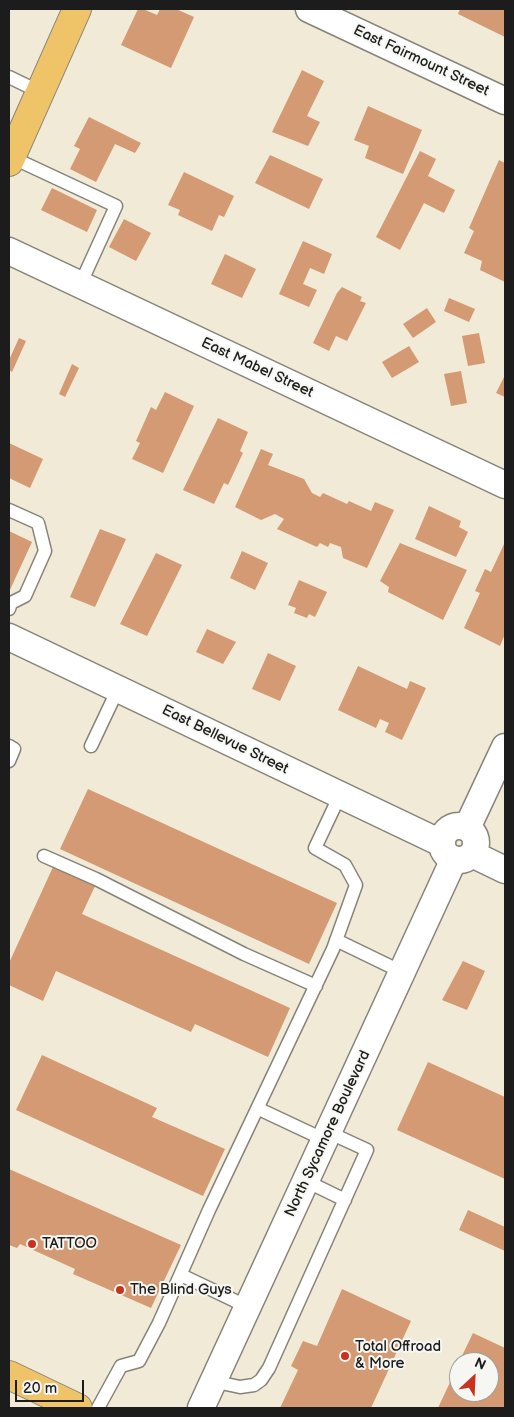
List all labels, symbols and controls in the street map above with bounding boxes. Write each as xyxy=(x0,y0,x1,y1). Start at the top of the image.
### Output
street label: East Fairmount Street xyxy=(350,22,492,100)
street label: East Mabel Street xyxy=(198,334,316,402)
street label: East Bellevue Street xyxy=(159,702,291,778)
street label: North Sycamore Boulevard xyxy=(281,1048,375,1220)
place label: TATTOO xyxy=(42,1235,97,1253)
marker: TATTOO xyxy=(26,1238,38,1250)
place label: The Blind Guys xyxy=(130,1281,232,1299)
marker: The Blind Guys xyxy=(114,1284,126,1296)
place label: Total Offroad & More xyxy=(355,1338,441,1373)
marker: Total Offroad & More xyxy=(339,1350,351,1362)
north arrow xyxy=(449,1352,499,1402)
text: N xyxy=(472,1354,488,1374)
scale bar xyxy=(18,1370,86,1402)
text: 20 m xyxy=(23,1379,57,1398)

